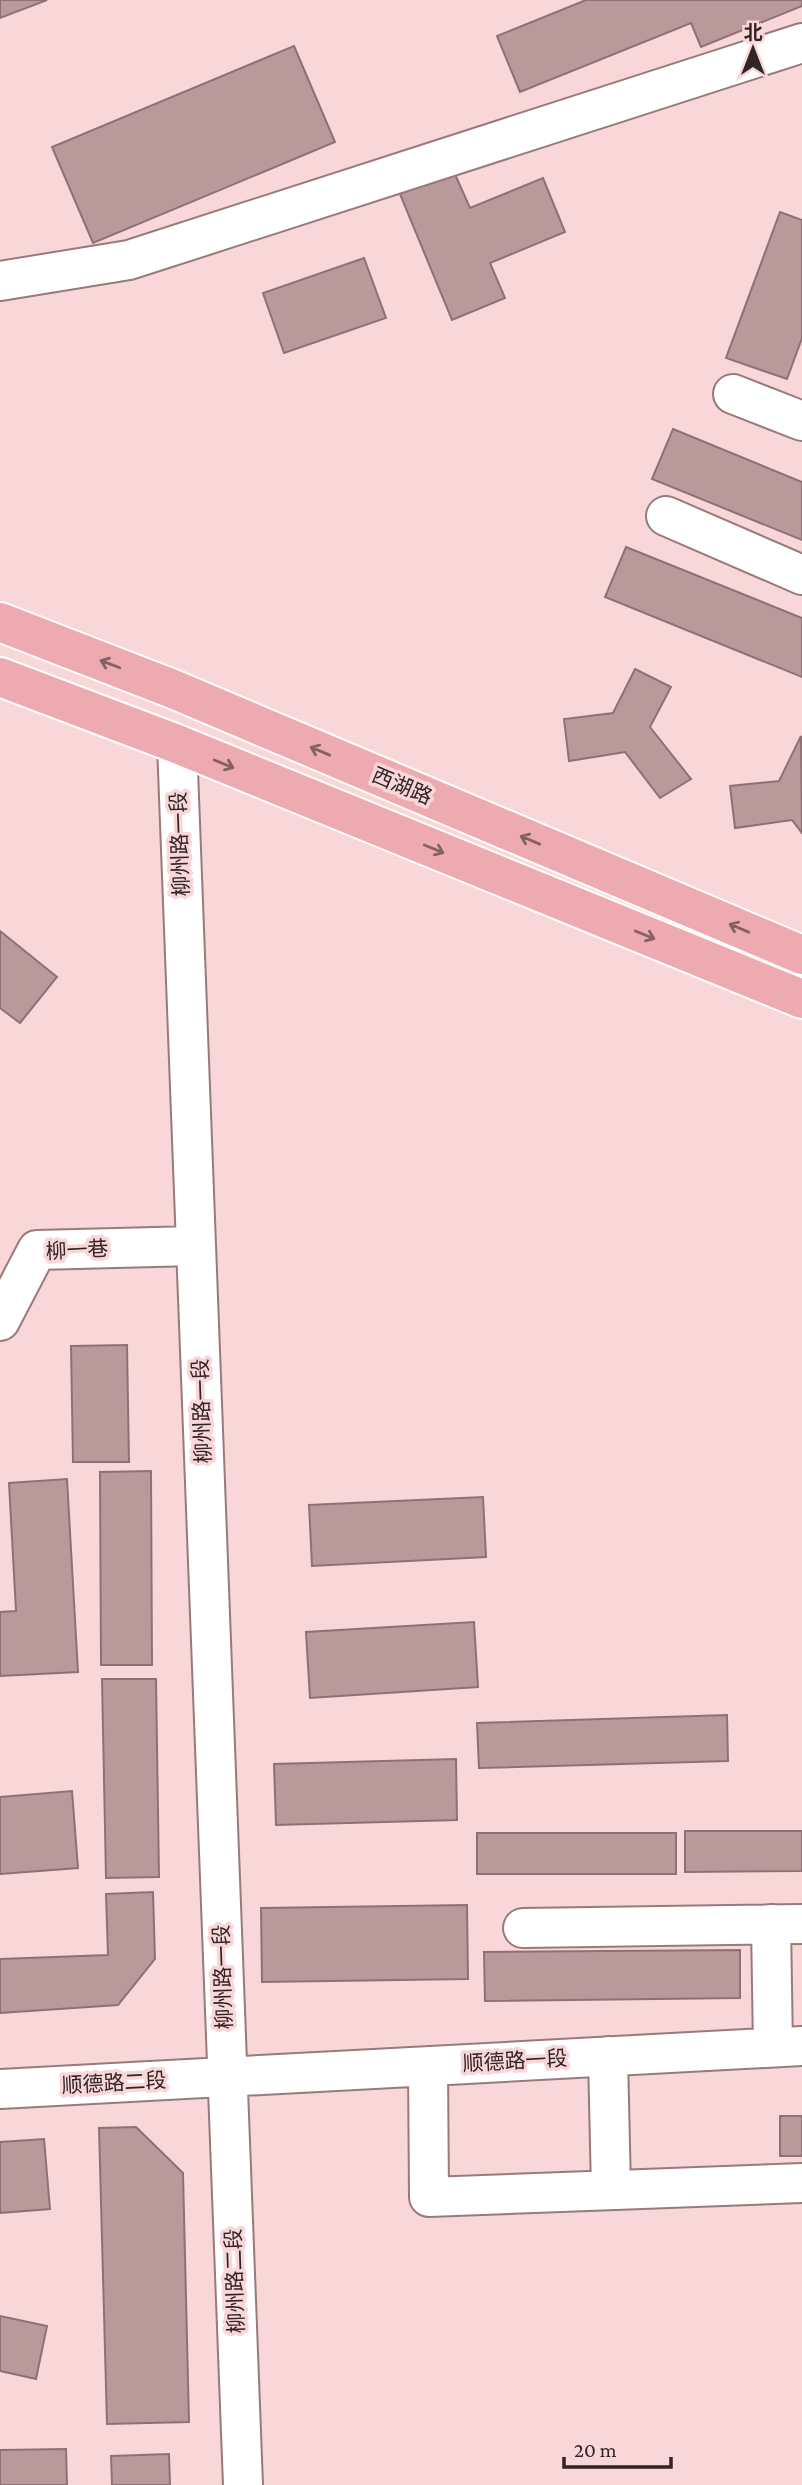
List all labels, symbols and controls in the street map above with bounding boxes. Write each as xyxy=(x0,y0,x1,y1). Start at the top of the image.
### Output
north arrow xyxy=(718,14,788,84)
text: 北 xyxy=(743,22,763,43)
one-way arrow xyxy=(99,657,121,670)
one-way arrow xyxy=(310,744,331,757)
one-way arrow xyxy=(212,758,234,771)
street label: 西湖路 xyxy=(368,763,436,809)
street label: 柳州路一段 xyxy=(166,791,194,897)
one-way arrow xyxy=(519,832,541,845)
one-way arrow xyxy=(423,844,445,857)
one-way arrow xyxy=(729,921,750,934)
one-way arrow xyxy=(634,929,656,942)
street label: 柳一巷 xyxy=(45,1236,109,1264)
street label: 柳州路一段 xyxy=(188,1358,216,1464)
street label: 柳州路一段 xyxy=(209,1924,237,2030)
street label: 顺德路一段 xyxy=(462,2046,568,2076)
street label: 顺德路二段 xyxy=(61,2068,167,2098)
street label: 柳州路二段 xyxy=(221,2228,249,2334)
scale bar xyxy=(564,2426,671,2470)
text: 20 m xyxy=(574,2438,617,2462)

